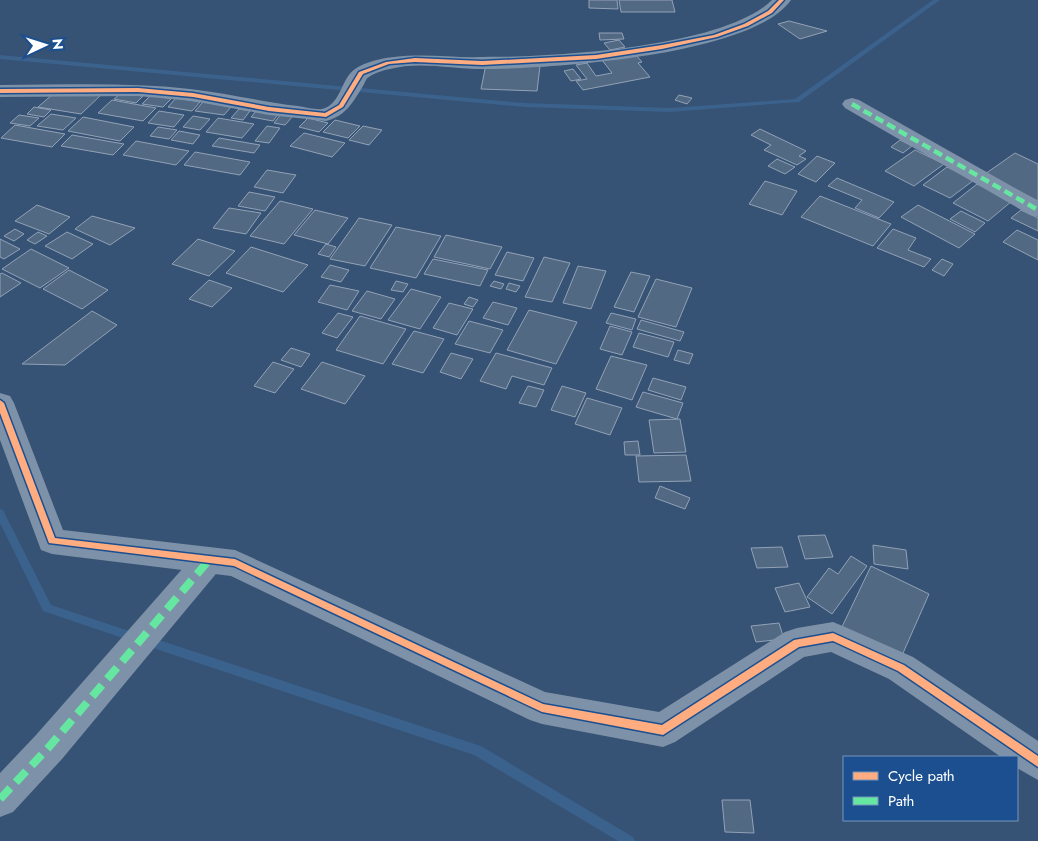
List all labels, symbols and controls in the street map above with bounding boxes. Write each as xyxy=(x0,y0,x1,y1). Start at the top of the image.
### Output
north arrow xyxy=(20,20,70,70)
text: N xyxy=(48,38,68,50)
legend xyxy=(843,756,1018,821)
text: Cycle path xyxy=(888,765,955,787)
text: Path xyxy=(888,790,914,812)

